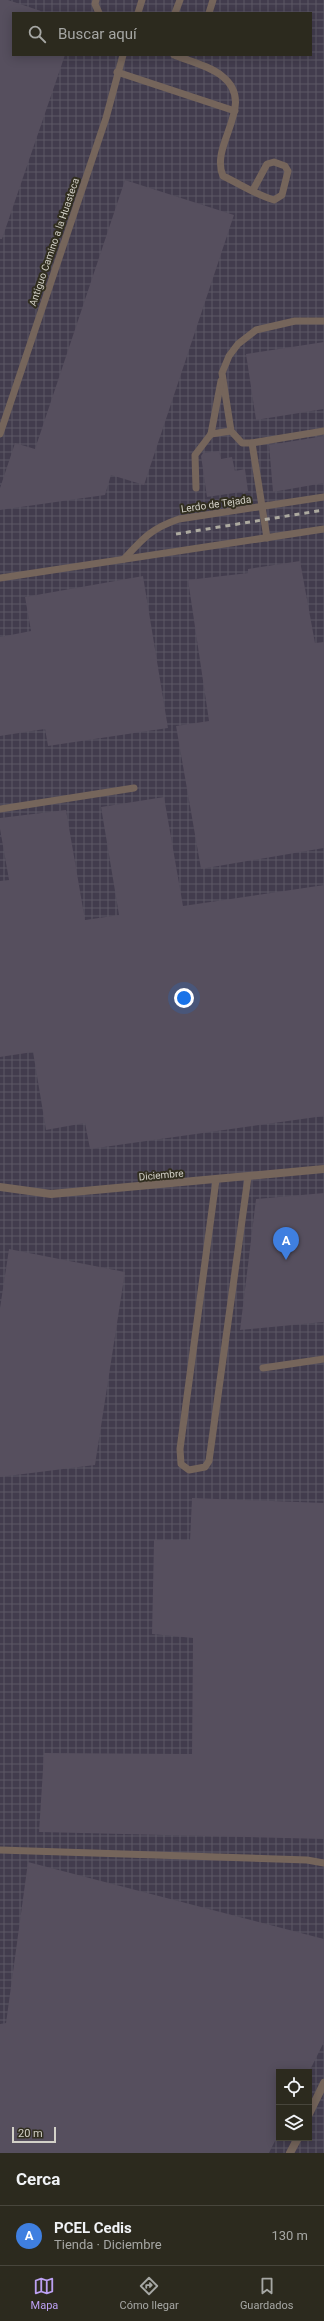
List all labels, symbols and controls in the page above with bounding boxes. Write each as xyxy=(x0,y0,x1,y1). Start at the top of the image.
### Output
search box xyxy=(12,12,312,56)
icon: search xyxy=(26,23,48,45)
text: Buscar aquí xyxy=(58,25,137,43)
street label: Antiguo Camino a la Huasteca xyxy=(27,177,81,307)
street label: Lerdo de Tejada xyxy=(180,494,252,514)
your location xyxy=(174,988,194,1008)
street label: Diciembre xyxy=(138,1168,184,1182)
pin: A xyxy=(273,1227,299,1260)
map controls xyxy=(276,2069,312,2141)
button: locate xyxy=(276,2069,312,2105)
button: layers xyxy=(276,2105,312,2141)
scale bar xyxy=(12,2125,56,2144)
text: 20 m xyxy=(18,2127,43,2140)
text: Cerca xyxy=(16,2169,60,2189)
text: PCEL Cedis xyxy=(54,2219,132,2237)
text: A xyxy=(25,2228,33,2243)
text: 130 m xyxy=(271,2228,308,2243)
text: Tienda · Diciembre xyxy=(54,2237,162,2252)
tab: Mapa xyxy=(31,2275,58,2312)
tab: Cómo llegar xyxy=(120,2275,179,2312)
tab: Guardados xyxy=(240,2275,293,2312)

